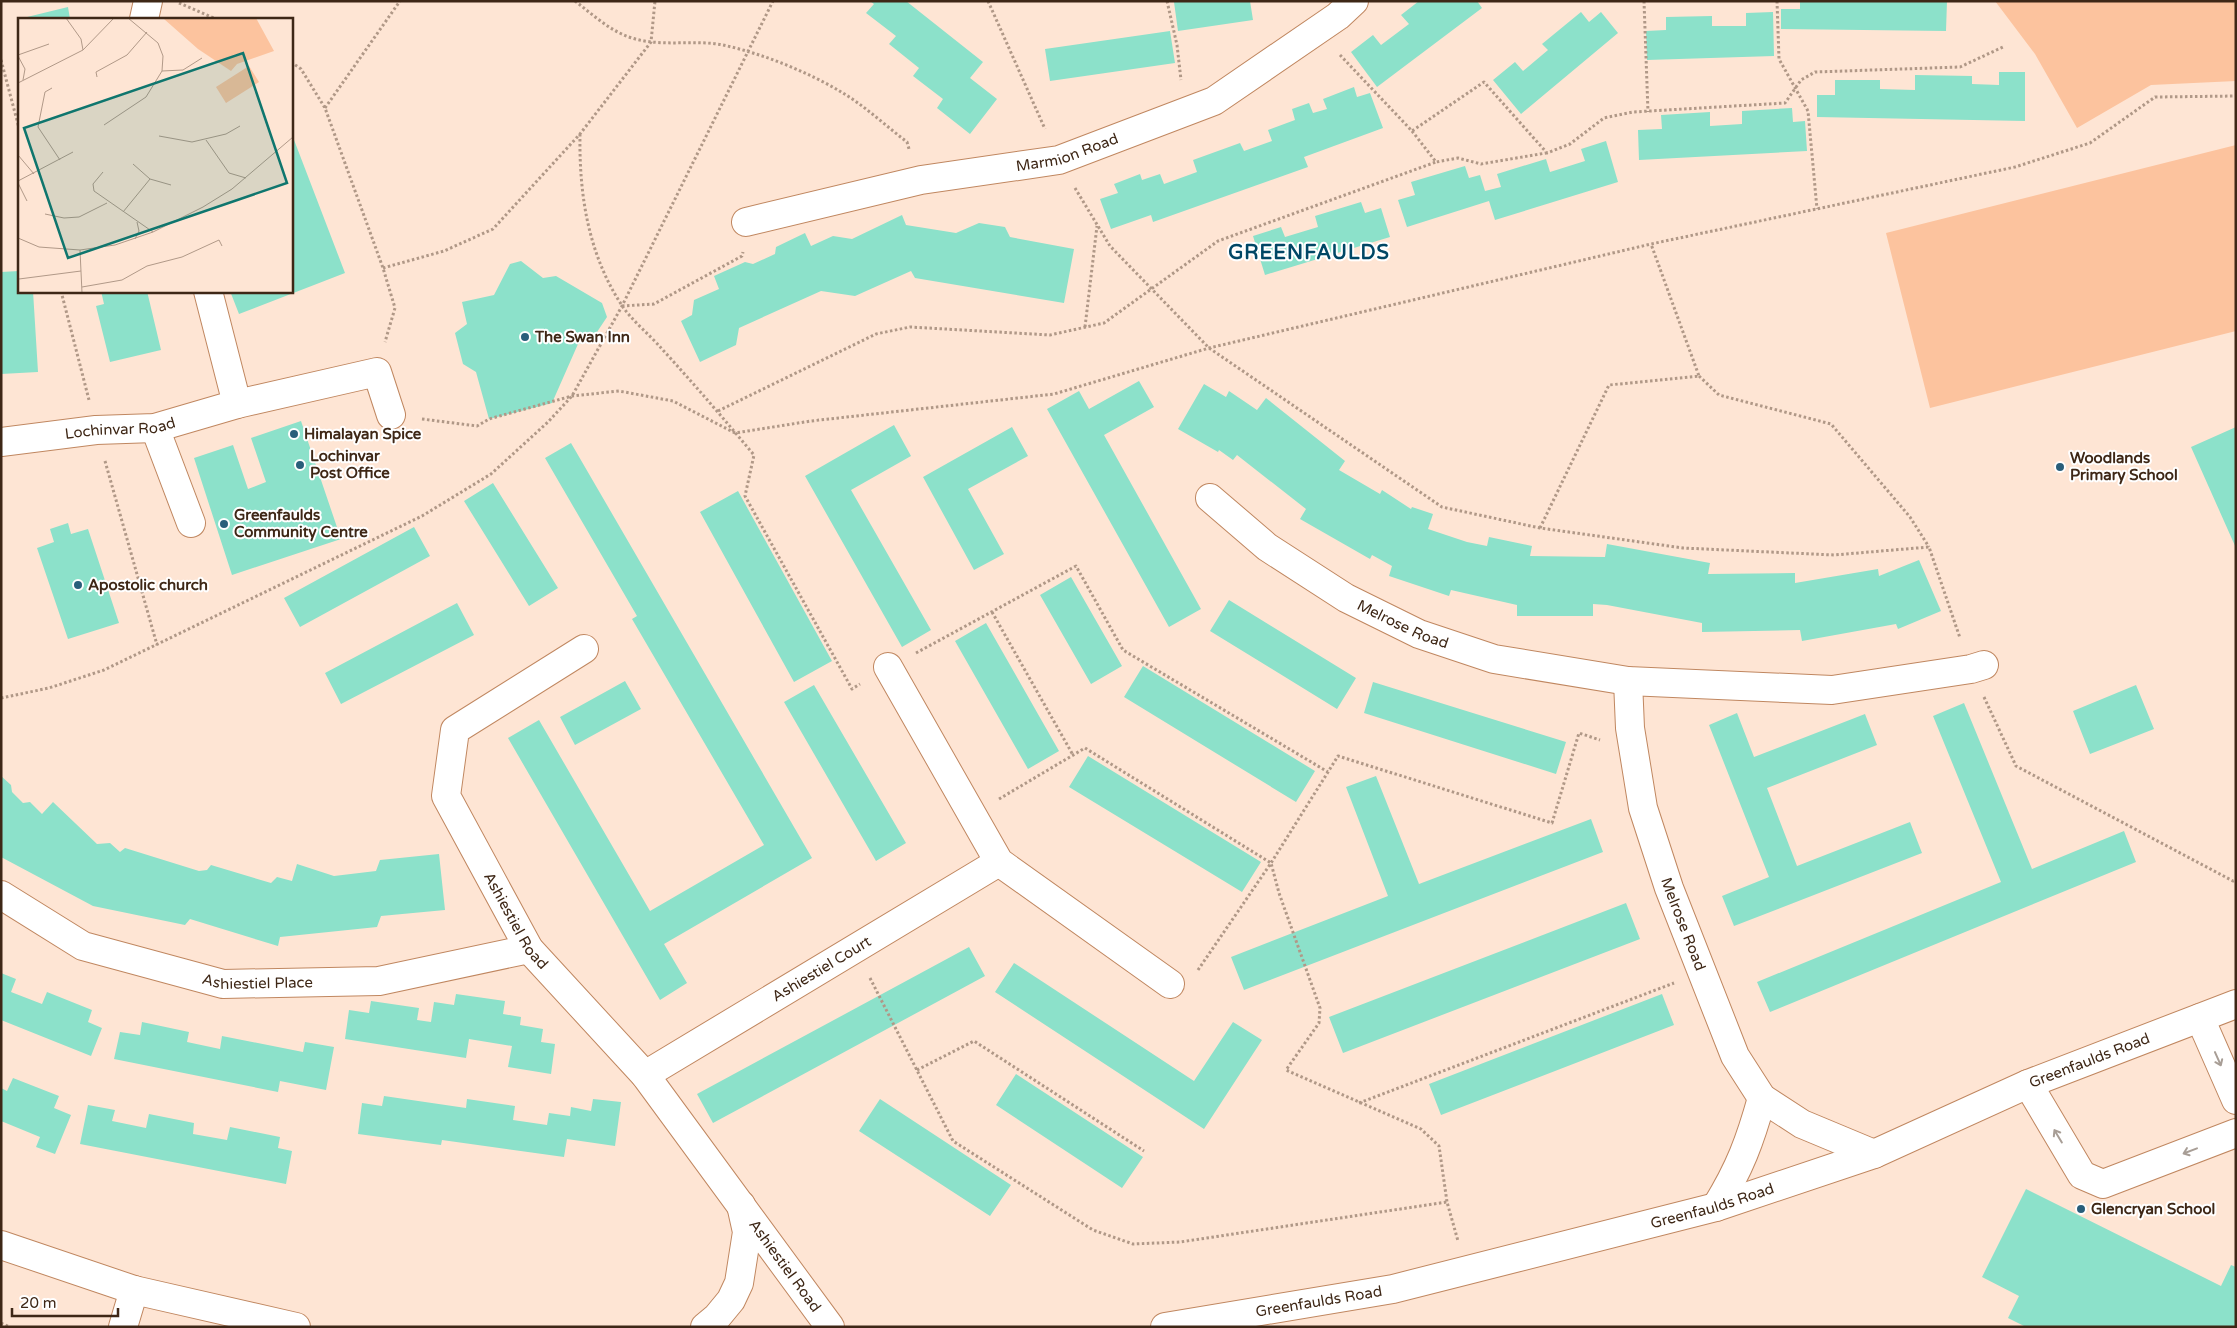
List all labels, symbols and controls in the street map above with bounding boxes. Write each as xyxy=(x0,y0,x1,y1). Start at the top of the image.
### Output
inset map xyxy=(18,18,292,292)
street label: Marmion Road xyxy=(1015,129,1121,175)
district label: GREENFAULDS xyxy=(1228,241,1390,265)
place label: The Swan Inn xyxy=(534,328,630,346)
marker: The Swan Inn xyxy=(519,331,531,343)
street label: Lochinvar Road xyxy=(64,413,178,443)
place label: Himalayan Spice xyxy=(304,425,422,444)
marker: Himalayan Spice xyxy=(288,428,300,440)
place label: Lochinvar Post Office xyxy=(310,447,390,482)
place label: Woodlands Primary School xyxy=(2070,449,2178,485)
marker: Lochinvar Post Office xyxy=(294,459,306,471)
marker: Woodlands Primary School xyxy=(2054,461,2066,473)
place label: Greenfaulds Community Centre xyxy=(234,506,368,542)
marker: Greenfaulds Community Centre xyxy=(218,518,230,530)
place label: Apostolic church xyxy=(88,576,208,595)
marker: Apostolic church xyxy=(72,579,84,591)
street label: Melrose Road xyxy=(1354,596,1451,652)
street label: Ashiestiel Road xyxy=(480,869,552,973)
street label: Melrose Road xyxy=(1657,875,1710,973)
street label: Ashiestiel Court xyxy=(769,932,875,1006)
street label: Ashiestiel Place xyxy=(200,970,313,993)
street label: Greenfaulds Road xyxy=(2026,1029,2152,1092)
one-way arrow xyxy=(2213,1051,2223,1066)
one-way arrow xyxy=(2053,1129,2063,1143)
one-way arrow xyxy=(2183,1146,2198,1156)
street label: Greenfaulds Road xyxy=(1649,1179,1776,1232)
place label: Glencryan School xyxy=(2091,1200,2215,1219)
marker: Glencryan School xyxy=(2075,1203,2087,1215)
street label: Ashiestiel Road xyxy=(745,1216,825,1316)
street label: Greenfaulds Road xyxy=(1254,1282,1383,1321)
scale bar xyxy=(12,1286,119,1318)
text: 20 m xyxy=(20,1294,57,1312)

